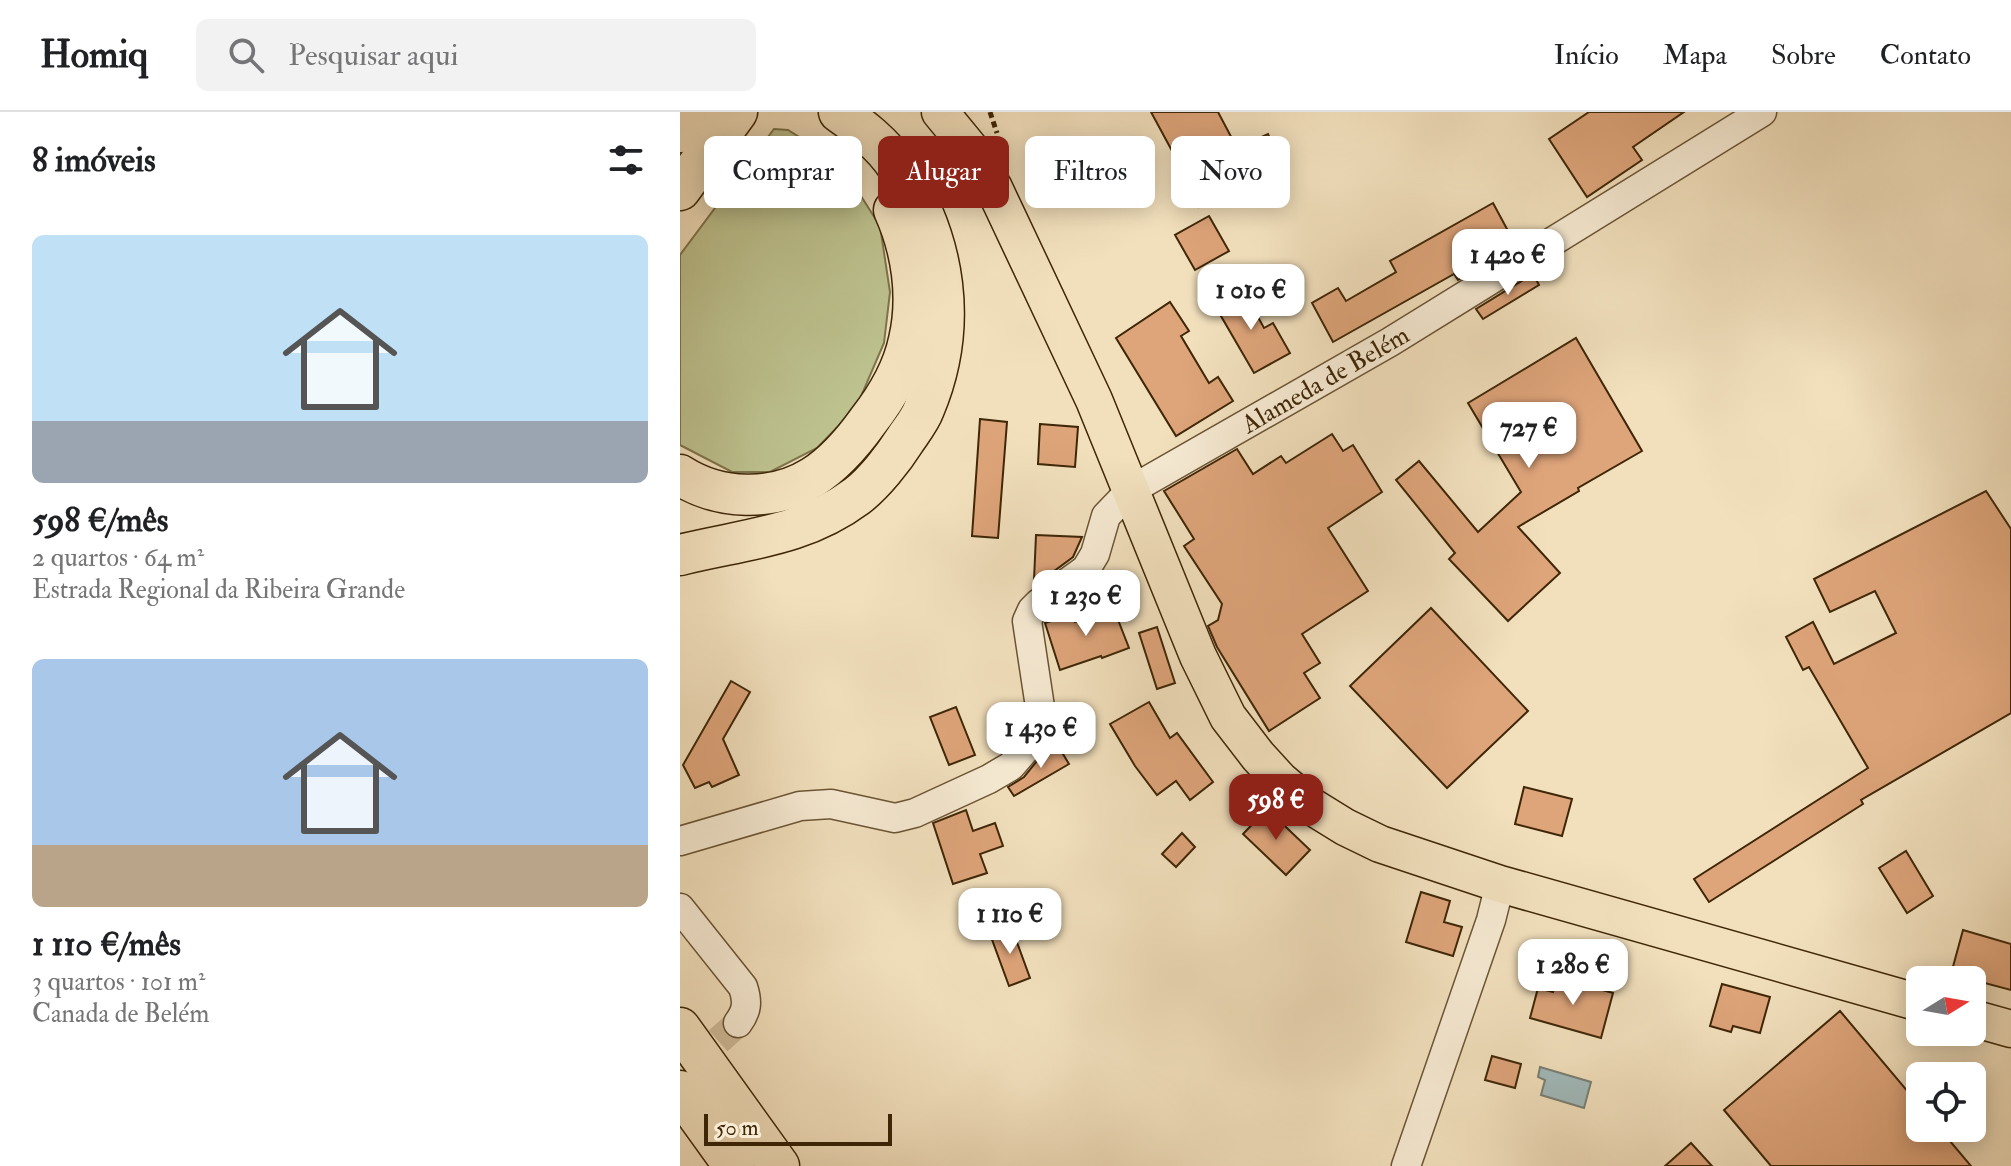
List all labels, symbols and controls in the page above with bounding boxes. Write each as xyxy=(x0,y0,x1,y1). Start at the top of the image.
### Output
search box xyxy=(196,19,756,91)
text: Homiq xyxy=(40,31,148,79)
icon: search xyxy=(224,33,268,77)
text: Pesquisar aqui xyxy=(288,37,459,74)
text: Início xyxy=(1554,38,1619,73)
text: Mapa xyxy=(1663,38,1727,73)
text: Sobre xyxy=(1771,38,1836,73)
text: Contato xyxy=(1880,38,1971,73)
chip: Comprar xyxy=(704,136,862,208)
chip: Alugar xyxy=(878,136,1009,208)
chip: Filtros xyxy=(1025,136,1155,208)
chip: Novo xyxy=(1171,136,1290,208)
icon: filters xyxy=(604,138,648,182)
text: 8 imóveis xyxy=(32,139,156,182)
pin: 1 420 € xyxy=(1434,229,1582,297)
text: 1 420 € xyxy=(1470,239,1546,271)
pin: 1 010 € xyxy=(1177,264,1325,332)
text: 1 010 € xyxy=(1215,274,1287,306)
icon: home xyxy=(268,287,412,431)
street label: Alameda de Belém xyxy=(1235,319,1415,441)
pin: 727 € xyxy=(1473,402,1585,470)
text: 727 € xyxy=(1500,412,1558,444)
text: 598 €/mês xyxy=(32,499,168,542)
text: 2 quartos · 64 m² xyxy=(32,542,204,574)
pin: 1 230 € xyxy=(1012,570,1160,638)
text: Estrada Regional da Ribeira Grande xyxy=(32,574,405,606)
text: 1 230 € xyxy=(1050,580,1122,612)
pin: 1 430 € xyxy=(967,702,1115,770)
icon: home xyxy=(268,711,412,855)
text: 1 430 € xyxy=(1005,712,1077,744)
pin: 598 € xyxy=(1220,774,1332,842)
text: 598 € xyxy=(1247,784,1305,816)
pin: 1 110 € xyxy=(936,888,1084,956)
text: 1 110 € xyxy=(976,898,1044,930)
text: 1 110 €/mês xyxy=(32,923,181,966)
pin: 1 280 € xyxy=(1499,939,1647,1007)
text: 1 280 € xyxy=(1536,949,1610,981)
text: 3 quartos · 101 m² xyxy=(32,966,205,998)
north arrow xyxy=(1906,966,1986,1046)
map controls xyxy=(1906,966,1986,1142)
text: Canada de Belém xyxy=(32,998,209,1030)
button: locate xyxy=(1906,1062,1986,1142)
scale bar xyxy=(704,1110,892,1146)
text: 50 m xyxy=(716,1114,758,1142)

